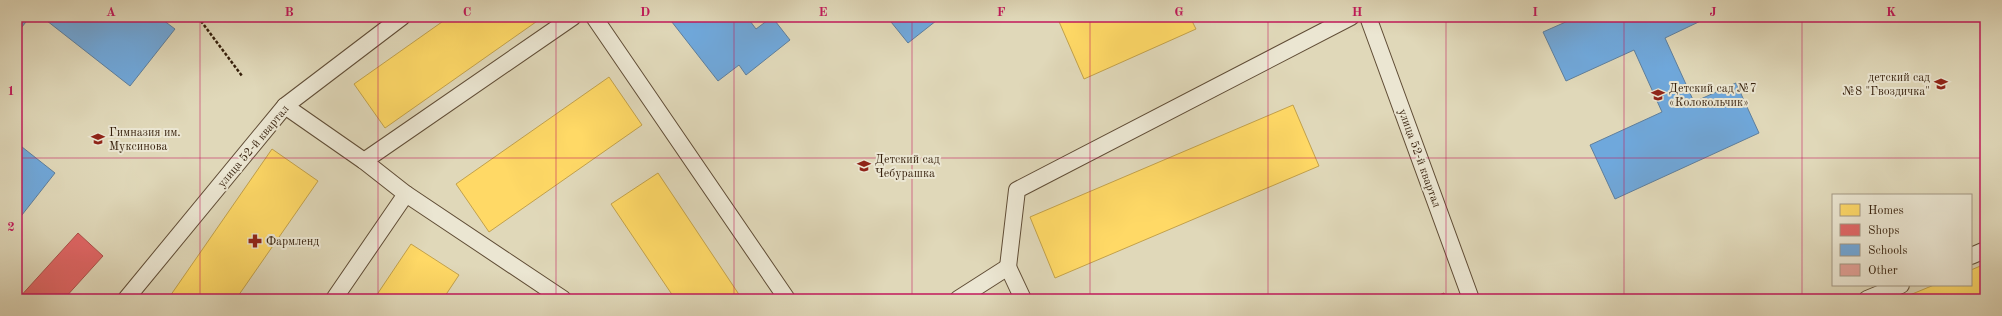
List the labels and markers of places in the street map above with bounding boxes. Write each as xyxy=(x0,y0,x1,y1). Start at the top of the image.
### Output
place label: детский сад №8 "Гвоздичка" xyxy=(1842,72,1930,98)
school or university icon: детский сад №8 "Гвоздичка" xyxy=(1933,76,1949,92)
place label: Детский сад №7 «Колокольчик» xyxy=(1669,83,1757,109)
school or university icon: Детский сад №7 «Колокольчик» xyxy=(1650,87,1666,103)
place label: Гимназия им. Муксинова xyxy=(109,127,181,153)
school or university icon: Гимназия им. Муксинова xyxy=(90,131,106,147)
place label: Детский сад Чебурашка xyxy=(875,154,940,180)
school or university icon: Детский сад Чебурашка xyxy=(856,158,872,174)
pharmacy icon: Фармленд xyxy=(247,233,263,249)
place label: Фармленд xyxy=(266,236,319,248)

